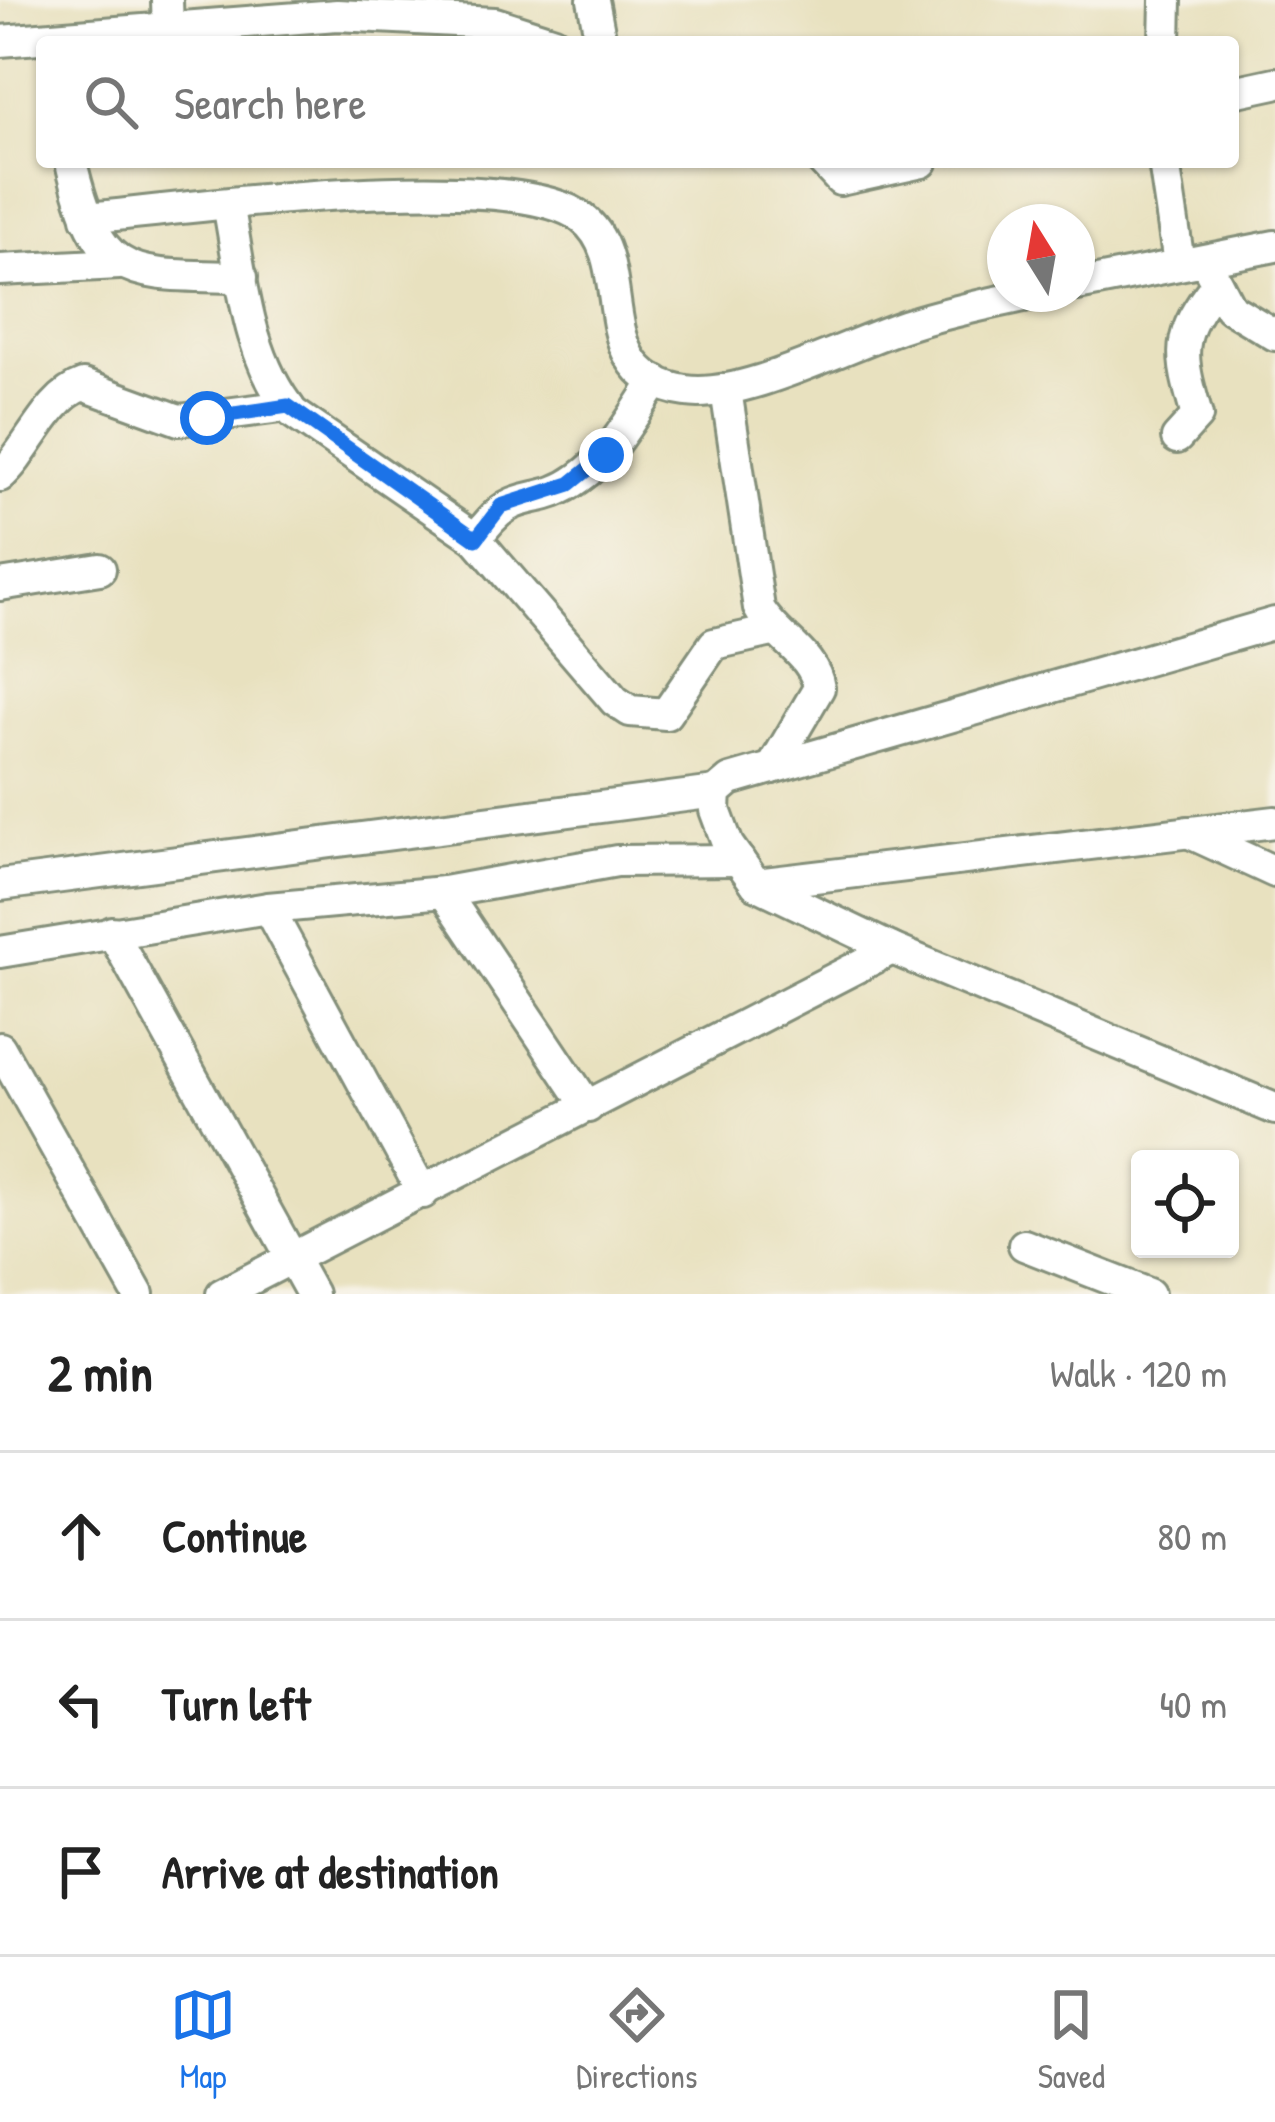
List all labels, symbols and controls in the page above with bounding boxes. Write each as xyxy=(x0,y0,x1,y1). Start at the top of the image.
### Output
search box xyxy=(36,36,1239,168)
icon: search xyxy=(78,69,144,135)
text: Search here xyxy=(174,72,366,133)
north arrow xyxy=(987,204,1095,312)
route start xyxy=(180,391,234,445)
route end xyxy=(579,428,633,482)
map controls xyxy=(1131,1150,1239,1258)
button: locate xyxy=(1131,1150,1239,1258)
text: 2 min xyxy=(48,1338,153,1407)
text: Walk · 120 m xyxy=(1050,1346,1227,1399)
icon: ahead xyxy=(48,1503,114,1569)
text: Continue xyxy=(162,1505,307,1566)
text: 80 m xyxy=(1157,1509,1227,1562)
icon: left xyxy=(48,1671,114,1737)
text: Turn left xyxy=(162,1673,311,1734)
text: 40 m xyxy=(1159,1677,1227,1730)
icon: arrive xyxy=(48,1839,114,1905)
text: Arrive at destination xyxy=(162,1841,499,1902)
tab: Map xyxy=(170,1982,236,2098)
tab: Directions xyxy=(576,1982,698,2098)
tab: Saved xyxy=(1038,1982,1105,2098)

